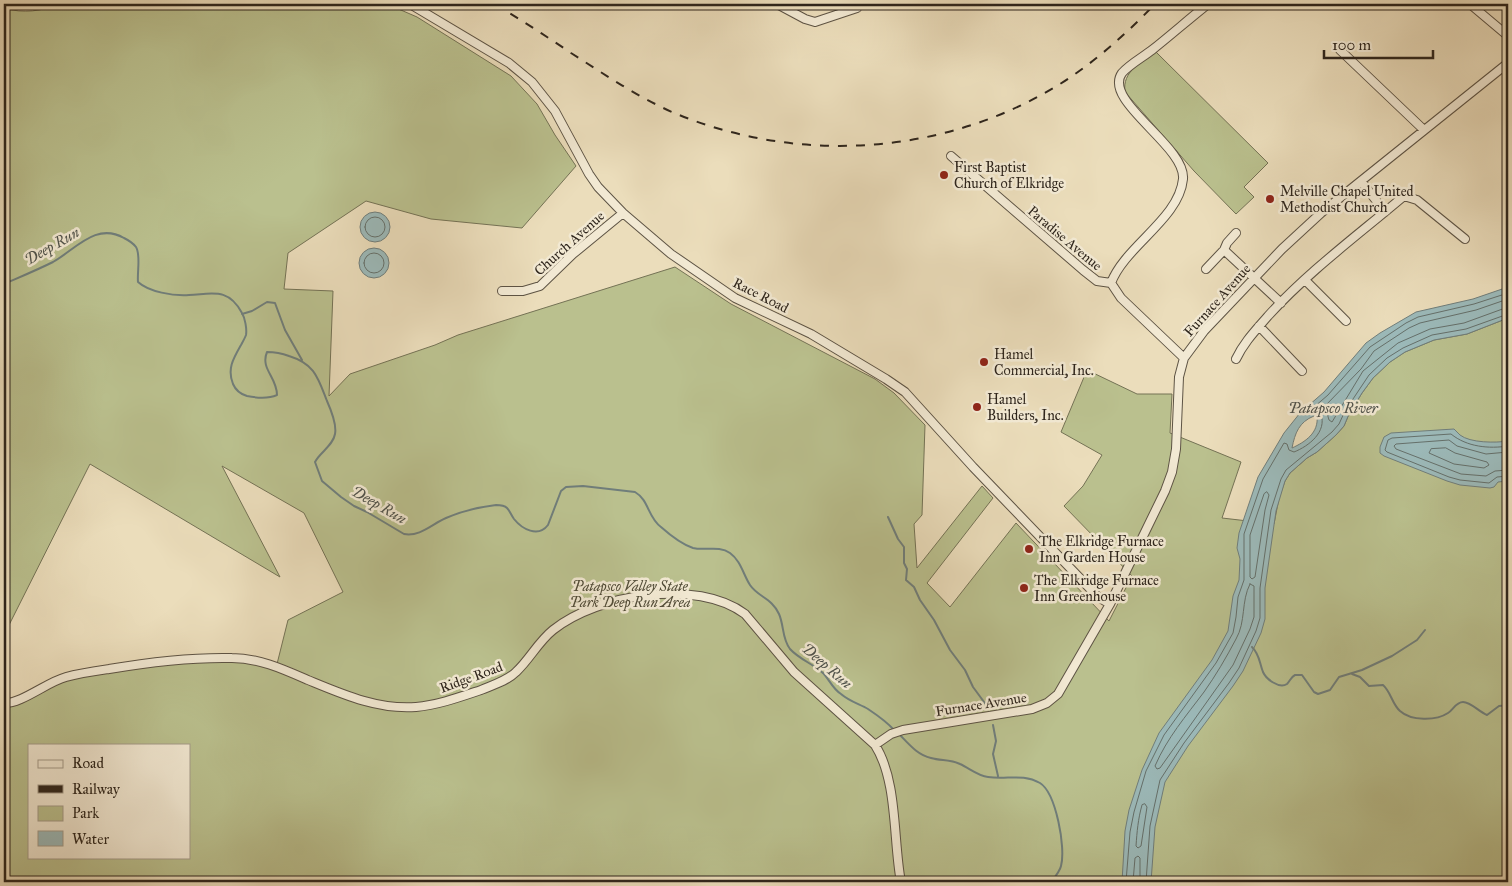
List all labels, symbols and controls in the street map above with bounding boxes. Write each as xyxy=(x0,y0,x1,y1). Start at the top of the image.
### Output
scale bar xyxy=(1324,28,1433,60)
text: 100 m xyxy=(1332,36,1372,54)
place label: First Baptist Church of Elkridge xyxy=(954,159,1064,192)
marker: First Baptist Church of Elkridge xyxy=(938,169,950,181)
place label: Melville Chapel United Methodist Church xyxy=(1280,183,1414,216)
marker: Melville Chapel United Methodist Church xyxy=(1264,193,1276,205)
street label: Paradise Avenue xyxy=(1024,202,1105,274)
street label: Church Avenue xyxy=(531,207,608,279)
water label: Deep Run xyxy=(22,223,83,270)
street label: Furnace Avenue xyxy=(1180,260,1255,340)
street label: Race Road xyxy=(730,274,792,317)
place label: Hamel Commercial, Inc. xyxy=(994,346,1094,379)
marker: Hamel Commercial, Inc. xyxy=(978,356,990,368)
place label: Hamel Builders, Inc. xyxy=(987,391,1064,424)
water label: Patapsco River xyxy=(1288,399,1379,418)
marker: Hamel Builders, Inc. xyxy=(971,401,983,413)
water label: Deep Run xyxy=(348,482,410,529)
place label: The Elkridge Furnace Inn Garden House xyxy=(1039,533,1164,566)
marker: The Elkridge Furnace Inn Garden House xyxy=(1023,543,1035,555)
place label: The Elkridge Furnace Inn Greenhouse xyxy=(1034,572,1159,605)
park label: Patapsco Valley State Park Deep Run Area xyxy=(570,578,691,612)
marker: The Elkridge Furnace Inn Greenhouse xyxy=(1018,582,1030,594)
water label: Deep Run xyxy=(798,640,856,693)
street label: Ridge Road xyxy=(437,658,505,697)
street label: Furnace Avenue xyxy=(934,689,1028,720)
legend xyxy=(28,744,190,858)
text: Road xyxy=(72,754,104,772)
text: Railway xyxy=(72,780,121,798)
text: Park xyxy=(72,804,99,822)
text: Water xyxy=(72,830,109,848)

